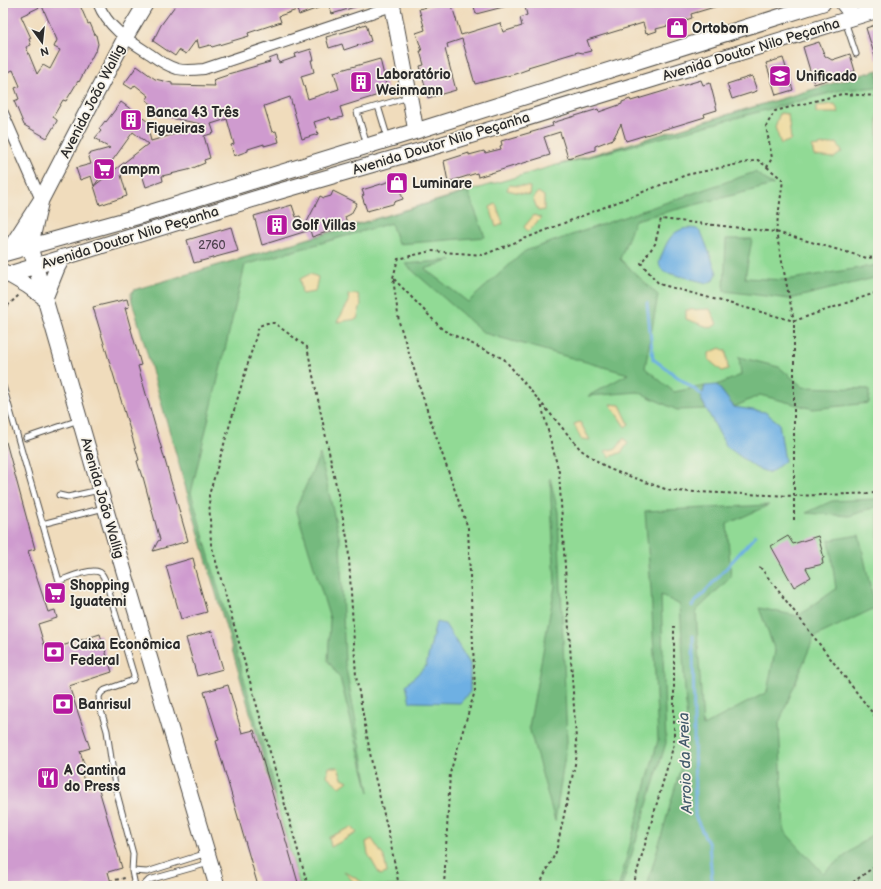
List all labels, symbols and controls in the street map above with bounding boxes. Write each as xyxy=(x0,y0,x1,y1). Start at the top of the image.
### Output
street label: Avenida Doutor Nilo Peçanha xyxy=(661,14,842,85)
shop icon: Ortobom xyxy=(664,15,690,41)
place label: Ortobom xyxy=(692,20,749,37)
north arrow xyxy=(22,22,62,62)
street label: Avenida João Wallig xyxy=(57,42,128,161)
text: N xyxy=(39,44,50,59)
school or university icon: Unificado xyxy=(767,63,793,89)
place label: Laboratório Weinmann xyxy=(376,66,451,99)
place label: Unificado xyxy=(796,68,857,85)
building icon: Laboratório Weinmann xyxy=(348,69,374,95)
place label: Banca 43 Três Figueiras xyxy=(146,104,239,137)
building icon: Banca 43 Três Figueiras xyxy=(118,107,144,133)
street label: Avenida Doutor Nilo Peçanha xyxy=(351,108,532,179)
supermarket icon: ampm xyxy=(91,156,117,182)
place label: ampm xyxy=(120,161,160,178)
shop icon: Luminare xyxy=(384,170,410,196)
place label: Luminare xyxy=(412,175,472,192)
street label: Avenida Doutor Nilo Peçanha xyxy=(40,202,221,273)
building icon: Golf Villas xyxy=(264,212,290,238)
place label: Golf Villas xyxy=(292,217,356,234)
house number: 2760 xyxy=(198,238,226,253)
street label: Avenida João Wallig xyxy=(77,436,128,560)
place label: Shopping Iguatemi xyxy=(70,577,129,610)
supermarket icon: Shopping Iguatemi xyxy=(42,580,68,606)
place label: Caixa Econômica Federal xyxy=(70,636,181,669)
bank icon: Caixa Econômica Federal xyxy=(41,639,67,665)
bank icon: Banrisul xyxy=(50,691,76,717)
place label: Banrisul xyxy=(78,696,131,713)
water label: Arroio da Areia xyxy=(674,712,697,815)
place label: A Cantina do Press xyxy=(63,762,126,795)
restaurant icon: A Cantina do Press xyxy=(35,765,61,791)

